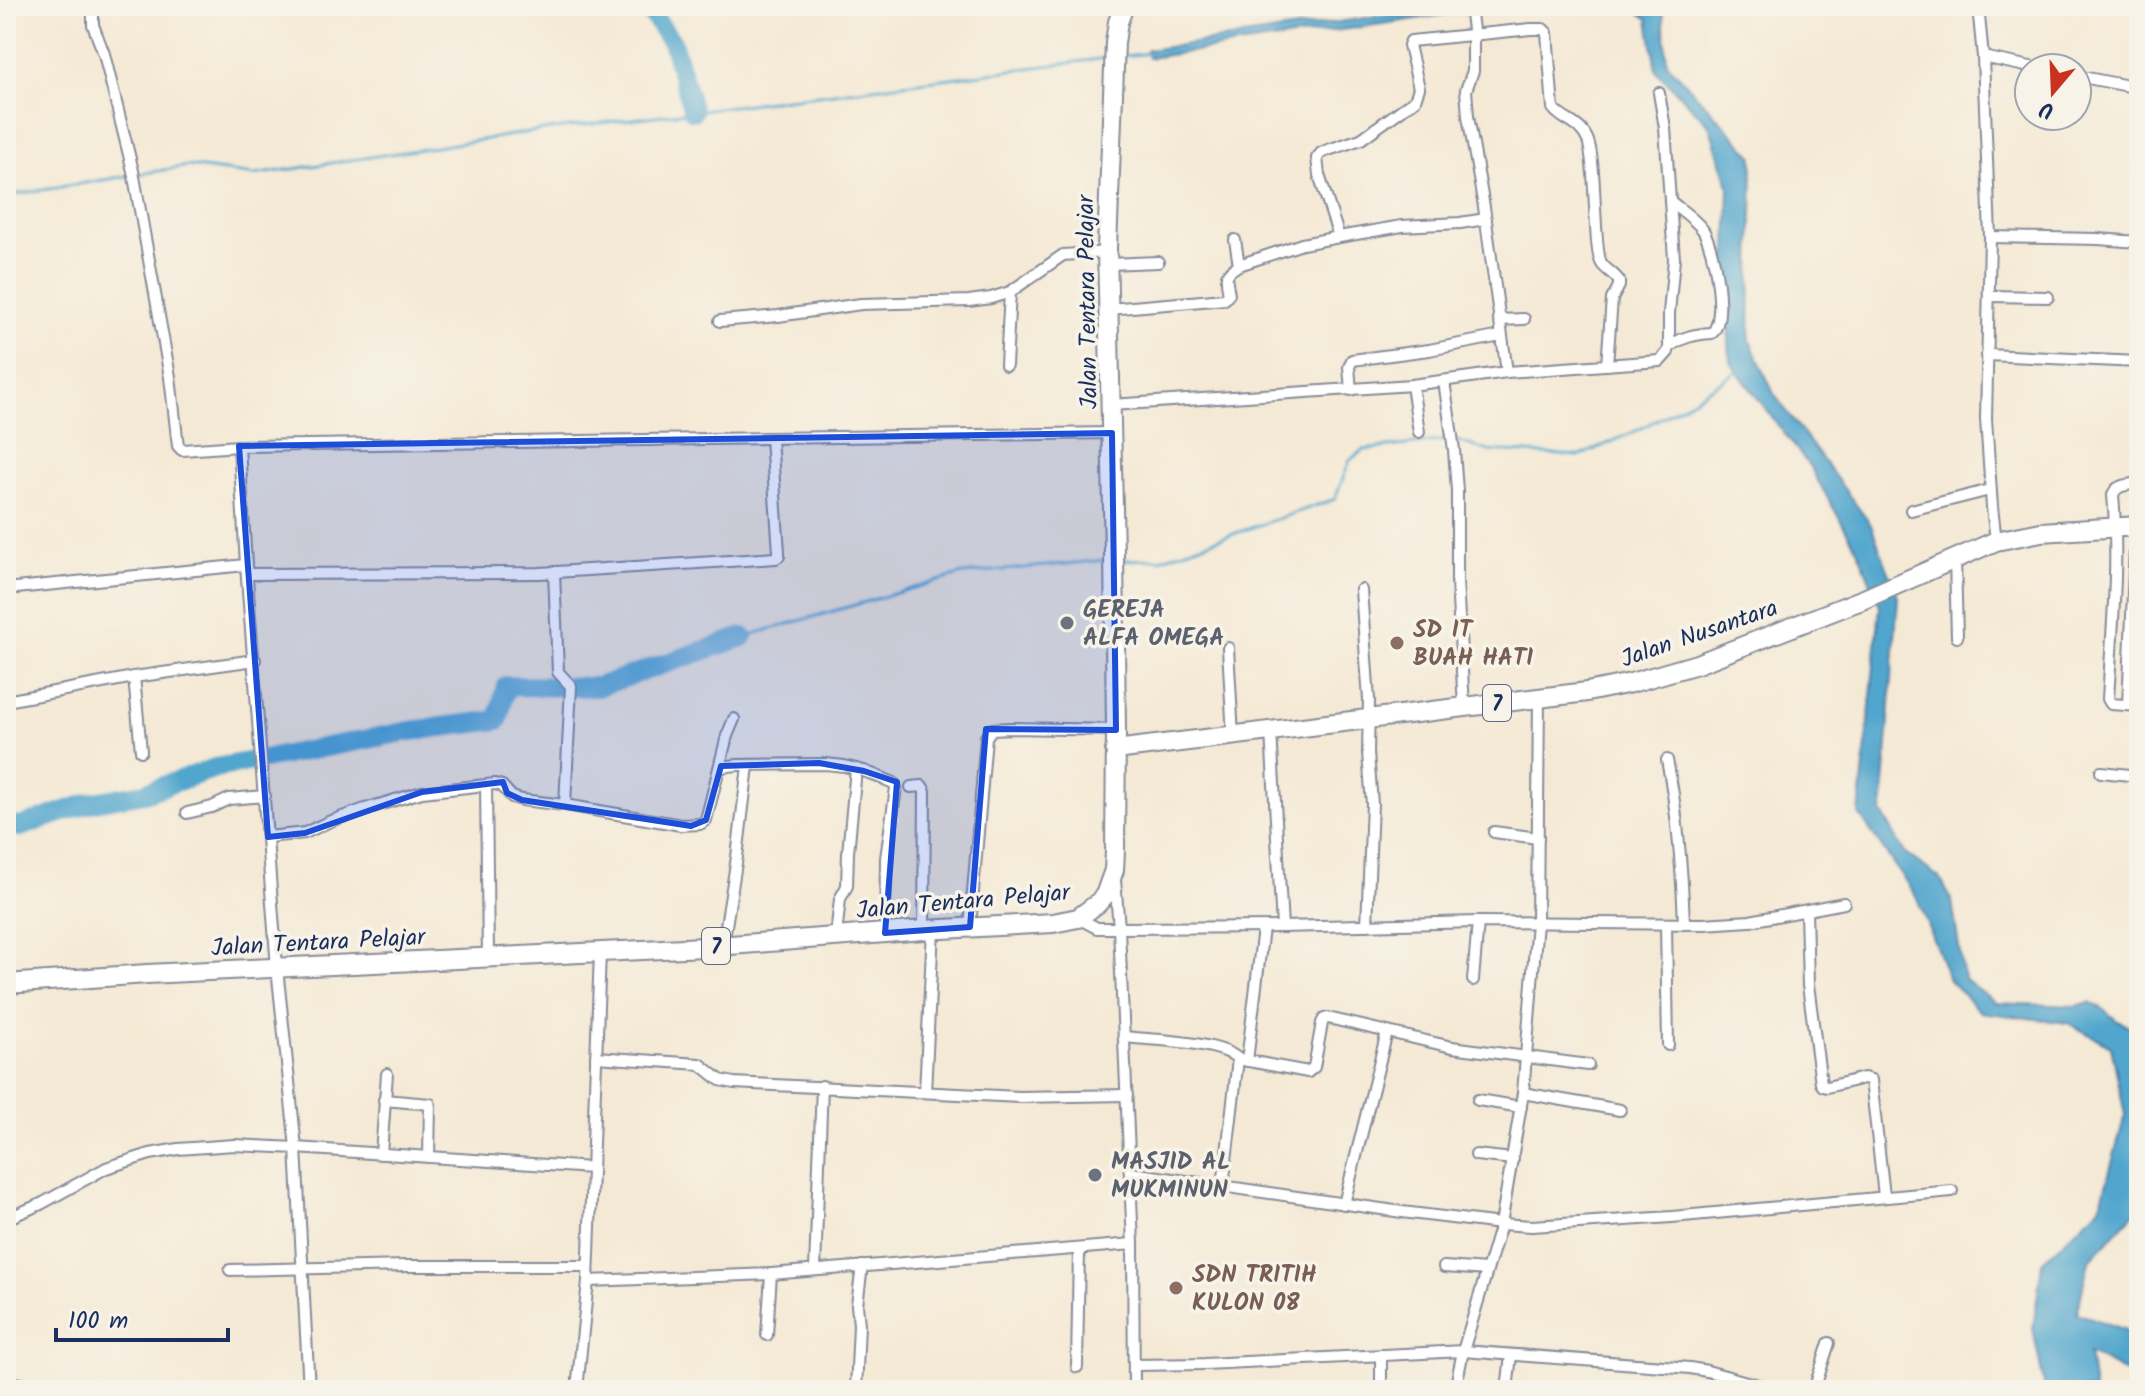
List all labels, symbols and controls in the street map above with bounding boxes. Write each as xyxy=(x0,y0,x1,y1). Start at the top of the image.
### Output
north arrow xyxy=(2013,52,2093,132)
text: U xyxy=(2035,90,2059,127)
street label: Jalan Tentara Pelajar xyxy=(1067,193,1110,409)
street label: Jalan Nusantara xyxy=(1616,589,1783,680)
place label: GEREJA ALFA OMEGA xyxy=(1083,591,1224,658)
place label: SD IT BUAH HATI xyxy=(1413,611,1533,678)
marker: GEREJA ALFA OMEGA xyxy=(1058,614,1076,632)
marker: SD IT BUAH HATI xyxy=(1388,634,1406,652)
road number: 7 xyxy=(1483,685,1511,721)
street label: Jalan Tentara Pelajar xyxy=(855,874,1074,931)
street label: Jalan Tentara Pelajar xyxy=(210,918,428,969)
road number: 7 xyxy=(702,928,730,964)
place label: MASJID AL MUKMINUN xyxy=(1111,1143,1230,1210)
marker: MASJID AL MUKMINUN xyxy=(1086,1166,1104,1184)
place label: SDN TRITIH KULON 08 xyxy=(1192,1256,1317,1323)
marker: SDN TRITIH KULON 08 xyxy=(1167,1279,1185,1297)
scale bar xyxy=(56,1292,228,1342)
text: 100 m xyxy=(68,1302,128,1341)

